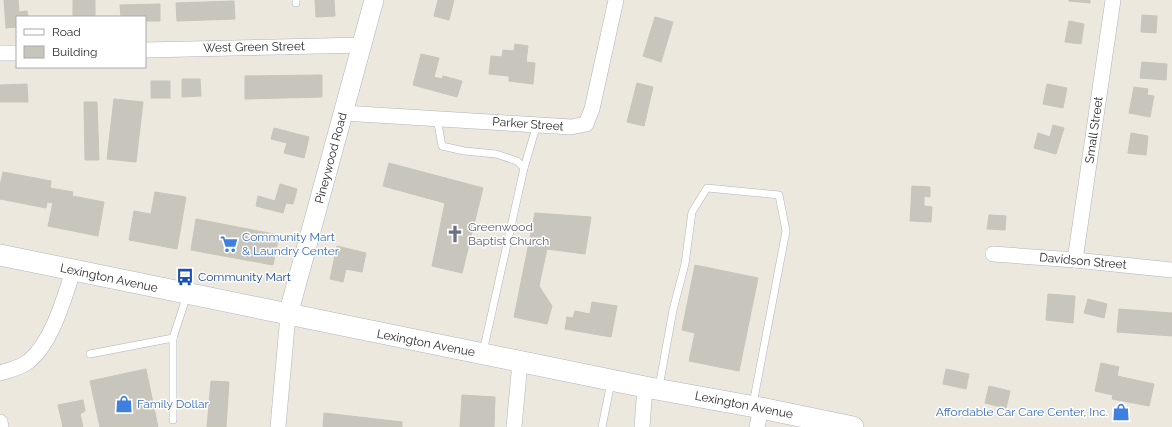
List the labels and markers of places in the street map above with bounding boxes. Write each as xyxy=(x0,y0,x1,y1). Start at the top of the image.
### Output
place label: Greenwood Baptist Church xyxy=(468,220,549,248)
church icon: Greenwood Baptist Church xyxy=(445,224,465,244)
place label: Community Mart & Laundry Center xyxy=(242,230,340,258)
supermarket icon: Community Mart & Laundry Center xyxy=(219,234,239,254)
bus stop icon: Community Mart xyxy=(175,267,195,287)
place label: Community Mart xyxy=(198,270,291,284)
shop icon: Family Dollar xyxy=(114,394,134,414)
place label: Family Dollar xyxy=(137,397,210,411)
shop icon: Affordable Car Care Center, Inc. xyxy=(1111,402,1131,422)
place label: Affordable Car Care Center, Inc. xyxy=(936,405,1108,419)

